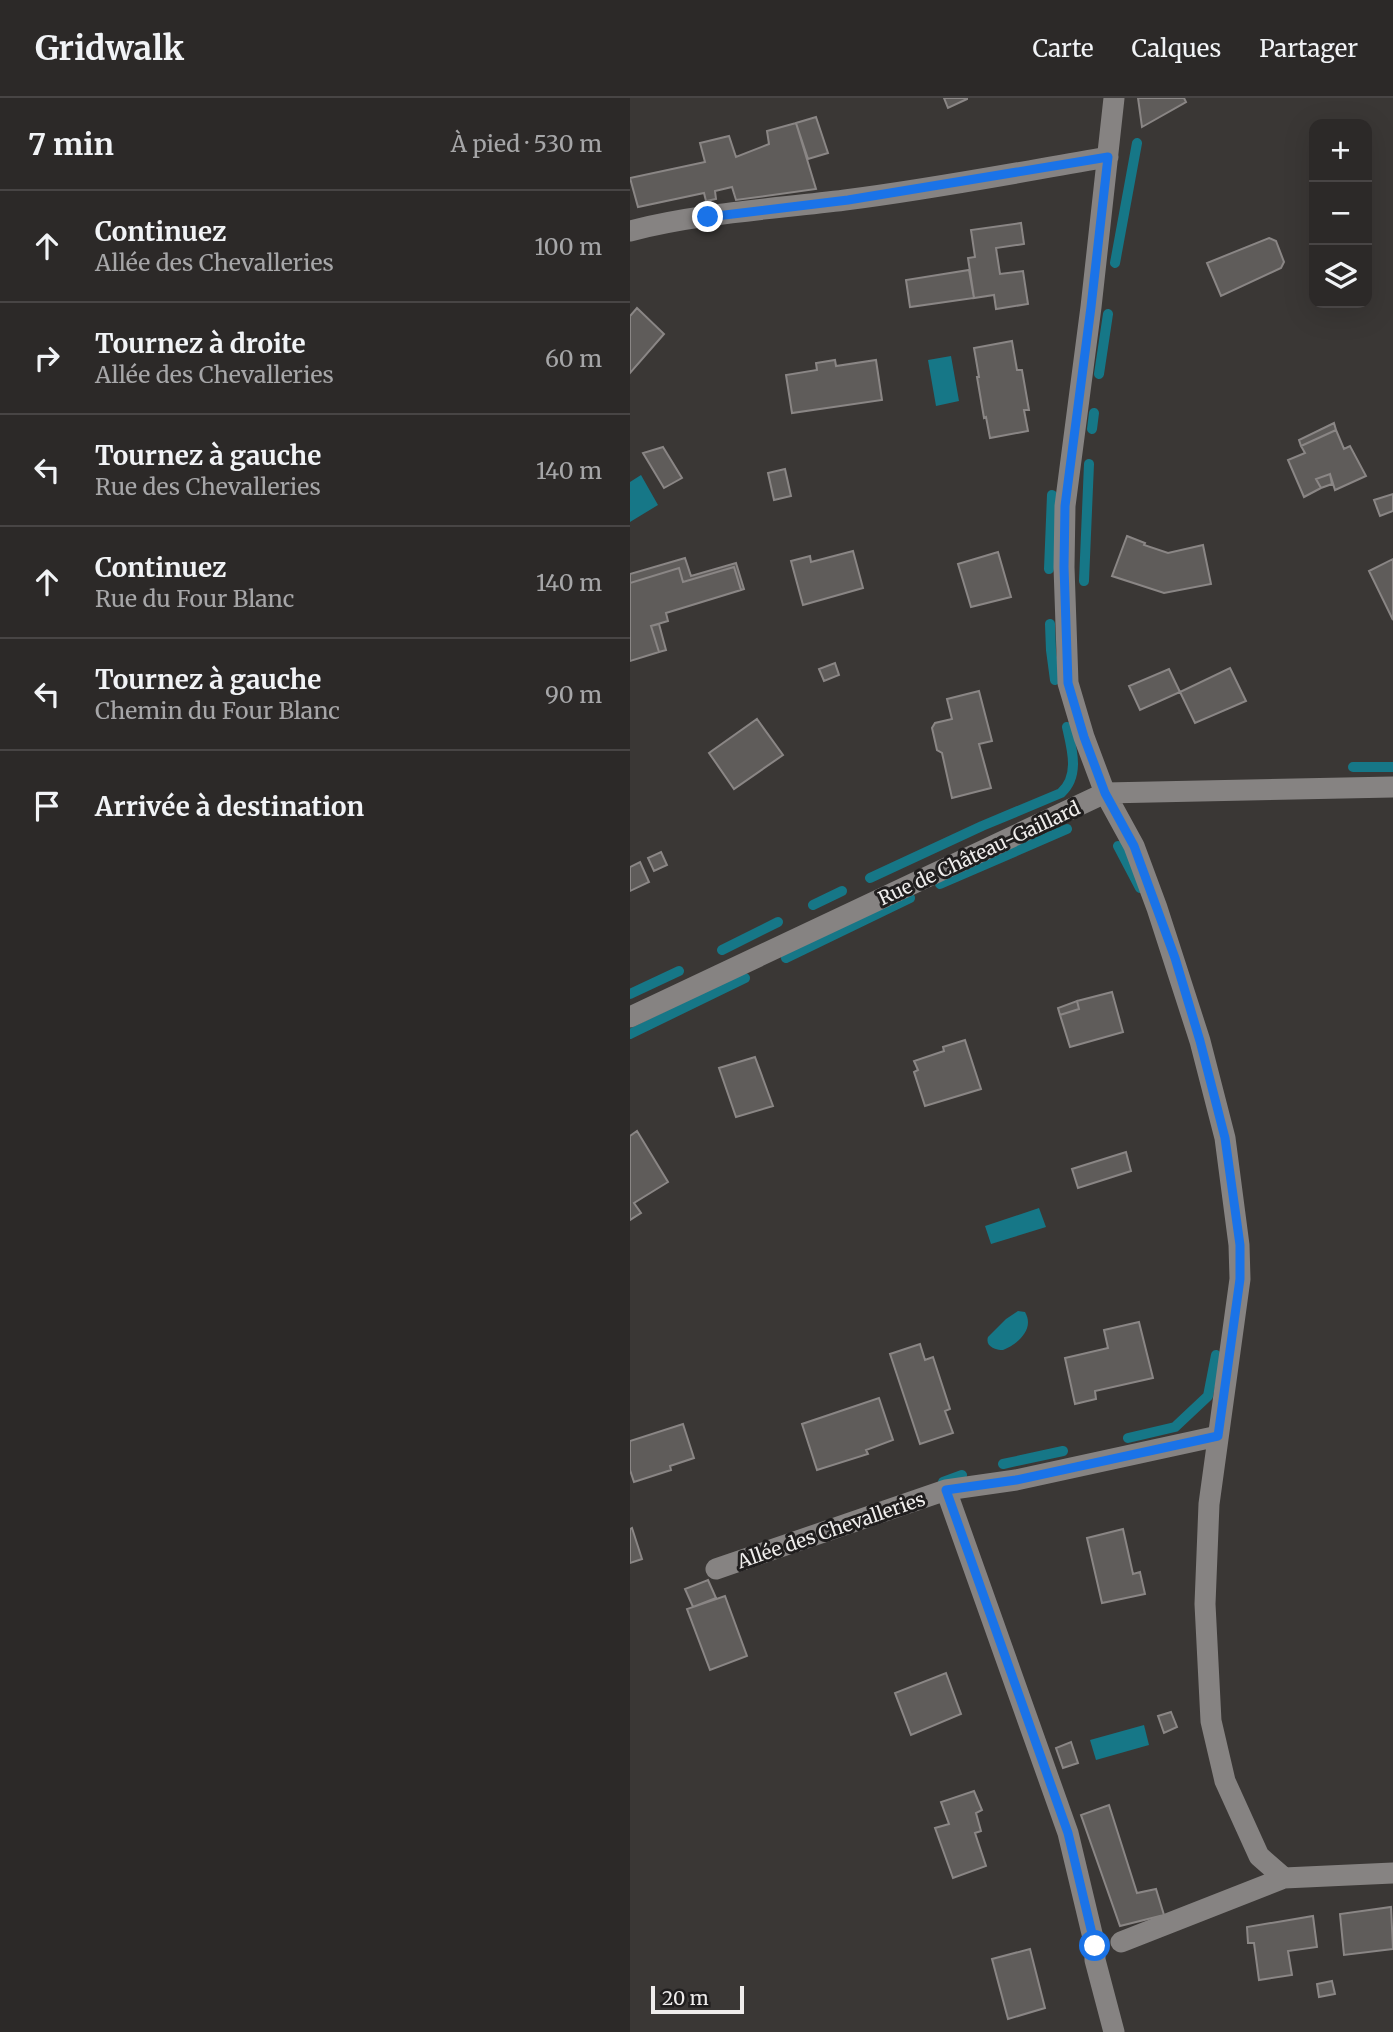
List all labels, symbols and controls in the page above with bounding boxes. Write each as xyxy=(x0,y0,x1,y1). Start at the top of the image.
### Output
text: Gridwalk xyxy=(35,28,184,69)
text: Carte xyxy=(1032,33,1093,64)
text: Calques xyxy=(1131,33,1221,64)
text: Partager xyxy=(1259,33,1358,64)
map controls xyxy=(1309,119,1372,308)
button: + xyxy=(1309,119,1372,182)
text: 7 min xyxy=(28,125,114,163)
text: À pied · 530 m xyxy=(451,129,602,158)
button: − xyxy=(1309,182,1372,245)
route end xyxy=(692,201,723,232)
text: Continuez xyxy=(95,215,226,248)
icon: ahead xyxy=(28,227,66,265)
text: 100 m xyxy=(534,232,602,261)
button: layers xyxy=(1309,245,1372,308)
text: Allée des Chevalleries xyxy=(95,248,334,277)
text: Tournez à droite xyxy=(95,327,306,360)
icon: right xyxy=(28,339,66,377)
text: 60 m xyxy=(545,344,602,373)
text: Allée des Chevalleries xyxy=(95,360,334,389)
text: Tournez à gauche xyxy=(95,439,321,472)
icon: left xyxy=(28,451,66,489)
text: 140 m xyxy=(536,456,602,485)
text: Rue des Chevalleries xyxy=(95,472,321,501)
text: Continuez xyxy=(95,551,226,584)
icon: ahead xyxy=(28,563,66,601)
text: 140 m xyxy=(536,568,602,597)
text: Rue du Four Blanc xyxy=(95,584,294,613)
text: Tournez à gauche xyxy=(95,663,321,696)
icon: left xyxy=(28,675,66,713)
text: 90 m xyxy=(545,680,602,709)
text: Chemin du Four Blanc xyxy=(95,696,340,725)
icon: arrive xyxy=(28,787,66,825)
text: Arrivée à destination xyxy=(95,790,364,823)
street label: Rue de Château-Gaillard xyxy=(874,796,1084,910)
street label: Allée des Chevalleries xyxy=(733,1487,928,1574)
route start xyxy=(1079,1930,1110,1961)
scale bar xyxy=(651,1983,744,2015)
text: 20 m xyxy=(662,1986,709,2010)

